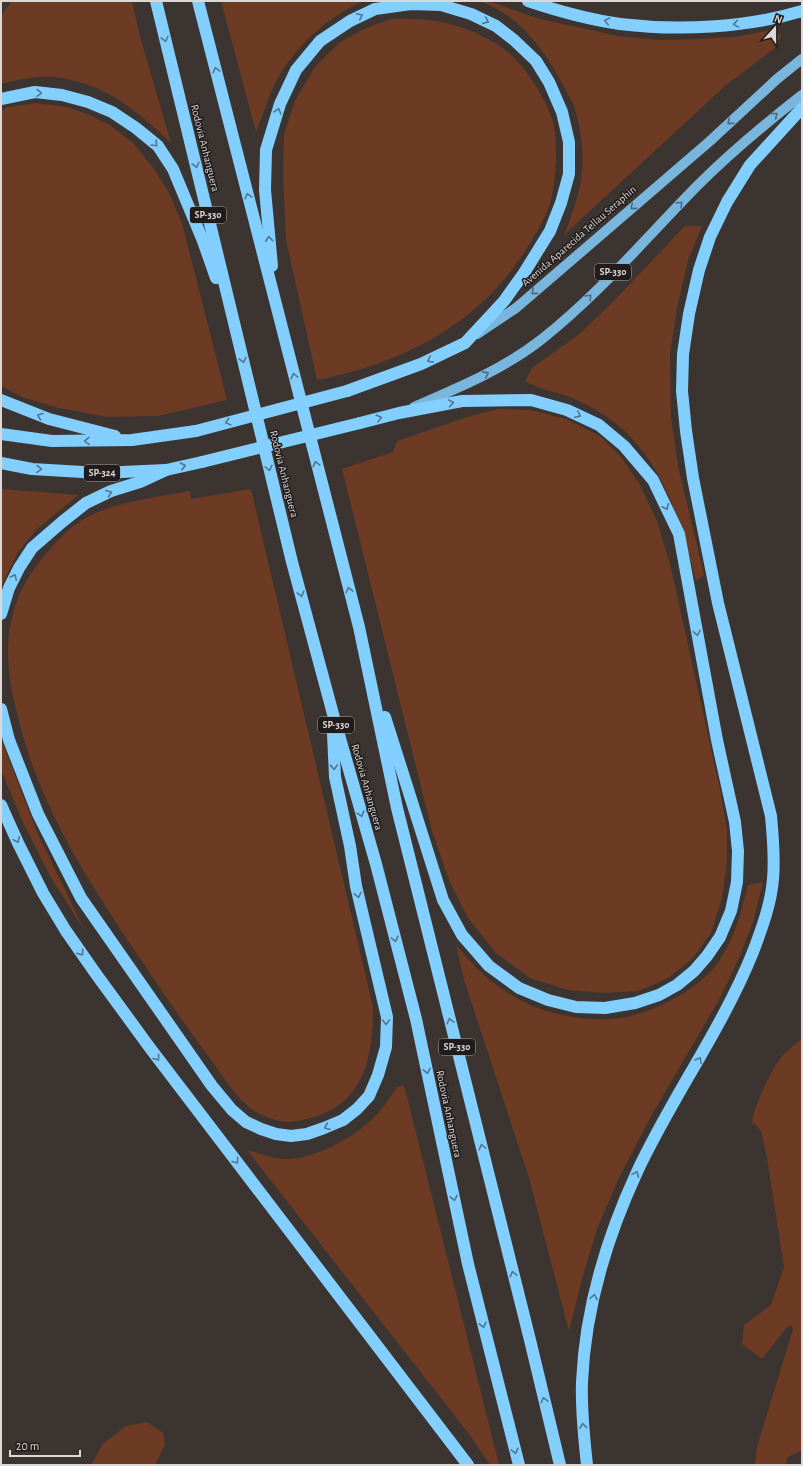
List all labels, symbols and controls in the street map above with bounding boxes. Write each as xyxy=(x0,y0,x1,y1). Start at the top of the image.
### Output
north arrow xyxy=(755,8,795,48)
one-way arrow xyxy=(356,13,364,21)
text: N xyxy=(773,13,784,26)
one-way arrow xyxy=(481,16,489,24)
one-way arrow xyxy=(604,17,610,25)
one-way arrow xyxy=(733,19,739,28)
one-way arrow xyxy=(161,36,169,42)
one-way arrow xyxy=(212,66,220,73)
one-way arrow xyxy=(36,89,42,97)
street label: Rodovia Anhanguera xyxy=(189,103,221,193)
one-way arrow xyxy=(273,107,282,114)
one-way arrow xyxy=(771,113,778,120)
one-way arrow xyxy=(727,117,735,124)
one-way arrow xyxy=(150,139,158,147)
one-way arrow xyxy=(191,161,200,168)
street label: Avenida Aparecida Tellau Seraphin xyxy=(520,184,638,288)
one-way arrow xyxy=(244,192,253,199)
one-way arrow xyxy=(675,201,683,209)
one-way arrow xyxy=(630,203,637,210)
road number: SP-330 xyxy=(190,207,226,223)
one-way arrow xyxy=(265,236,274,242)
road number: SP-330 xyxy=(595,264,631,280)
one-way arrow xyxy=(532,288,539,295)
one-way arrow xyxy=(585,294,592,302)
one-way arrow xyxy=(427,355,434,363)
one-way arrow xyxy=(238,356,246,363)
one-way arrow xyxy=(481,371,489,379)
one-way arrow xyxy=(290,373,299,380)
one-way arrow xyxy=(448,400,454,408)
one-way arrow xyxy=(574,410,582,418)
one-way arrow xyxy=(37,412,44,420)
one-way arrow xyxy=(375,414,382,423)
one-way arrow xyxy=(224,417,231,426)
street label: Rodovia Anhanguera xyxy=(268,429,300,519)
one-way arrow xyxy=(84,437,90,445)
one-way arrow xyxy=(313,460,321,467)
one-way arrow xyxy=(180,463,186,471)
one-way arrow xyxy=(36,465,42,474)
road number: SP-324 xyxy=(84,465,120,481)
one-way arrow xyxy=(264,465,272,471)
one-way arrow xyxy=(106,489,113,497)
one-way arrow xyxy=(661,503,669,510)
one-way arrow xyxy=(9,574,17,582)
one-way arrow xyxy=(345,586,354,593)
one-way arrow xyxy=(296,591,304,597)
one-way arrow xyxy=(692,629,701,636)
road number: SP-330 xyxy=(318,717,354,733)
street label: Rodovia Anhanguera xyxy=(349,743,385,831)
one-way arrow xyxy=(330,764,339,770)
one-way arrow xyxy=(356,810,365,817)
one-way arrow xyxy=(12,836,20,844)
one-way arrow xyxy=(354,892,362,898)
one-way arrow xyxy=(391,936,399,942)
one-way arrow xyxy=(76,949,84,956)
one-way arrow xyxy=(447,1018,455,1024)
one-way arrow xyxy=(382,1019,390,1025)
road number: SP-330 xyxy=(439,1039,475,1055)
one-way arrow xyxy=(153,1054,160,1061)
one-way arrow xyxy=(694,1057,701,1064)
one-way arrow xyxy=(423,1068,431,1074)
street label: Rodovia Anhanguera xyxy=(434,1069,464,1159)
one-way arrow xyxy=(324,1122,331,1130)
one-way arrow xyxy=(478,1144,487,1151)
one-way arrow xyxy=(232,1157,239,1164)
one-way arrow xyxy=(631,1171,639,1179)
one-way arrow xyxy=(449,1195,457,1201)
one-way arrow xyxy=(510,1270,518,1277)
one-way arrow xyxy=(589,1294,598,1300)
one-way arrow xyxy=(478,1321,487,1328)
one-way arrow xyxy=(540,1397,549,1404)
one-way arrow xyxy=(579,1423,588,1429)
scale bar xyxy=(10,1432,80,1458)
text: 20 m xyxy=(16,1440,39,1452)
one-way arrow xyxy=(511,1448,519,1454)

